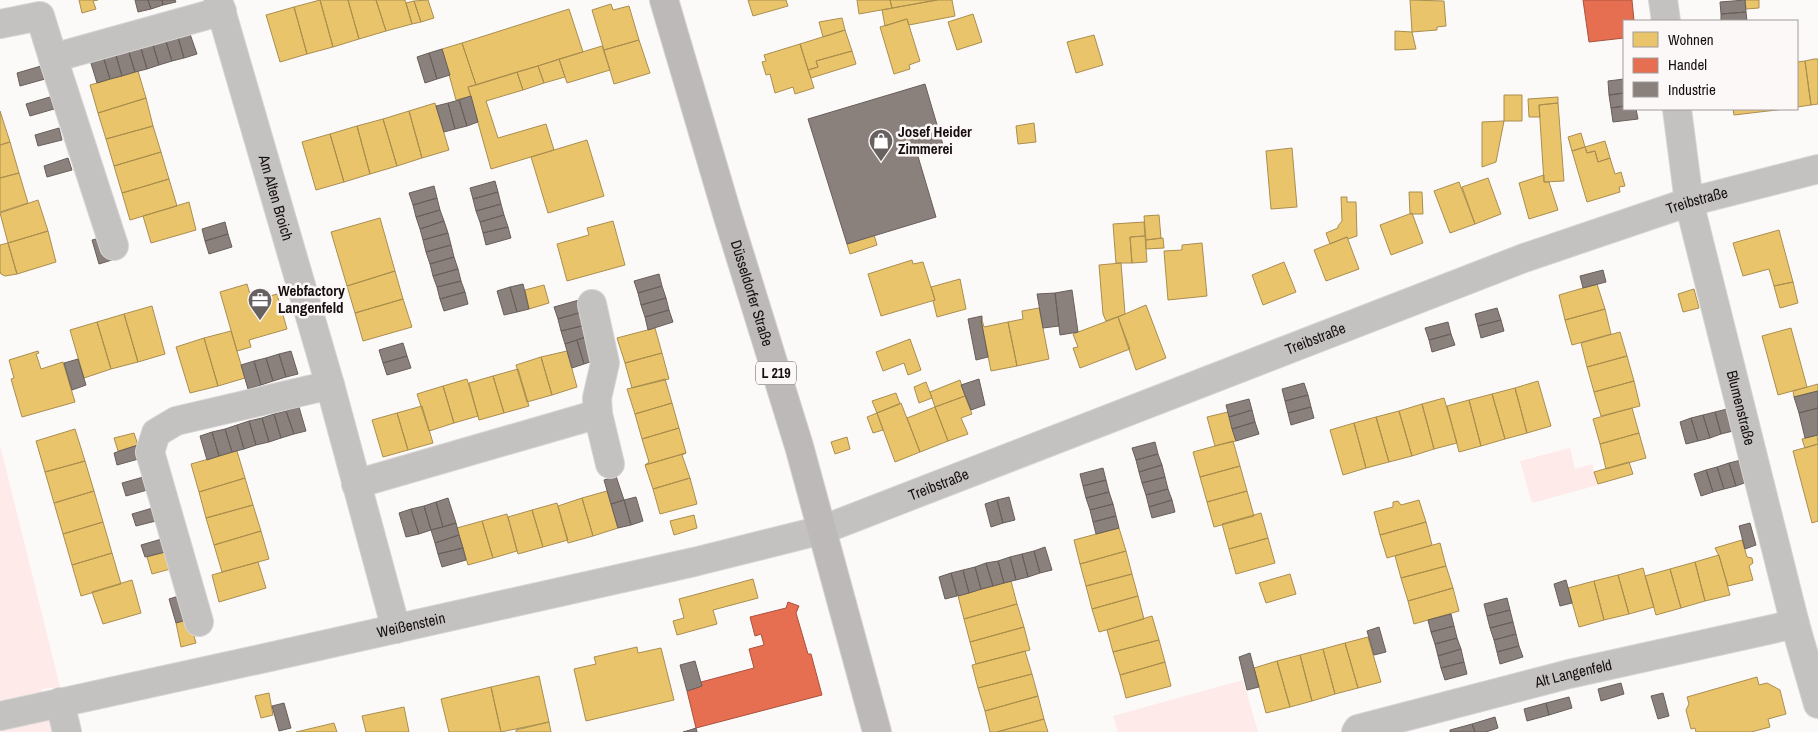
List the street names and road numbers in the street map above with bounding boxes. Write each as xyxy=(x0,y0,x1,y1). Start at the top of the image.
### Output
street label: Am Alten Broich xyxy=(253,151,298,243)
street label: Treibstraße xyxy=(1663,181,1730,219)
street label: Düsseldorfer Straße xyxy=(726,237,778,349)
street label: Treibstraße xyxy=(1282,317,1349,360)
road number: L 219 xyxy=(756,362,796,384)
street label: Blumenstraße xyxy=(1722,368,1761,448)
street label: Treibstraße xyxy=(905,463,972,506)
street label: Weißenstein xyxy=(375,607,447,643)
street label: Alt Langenfeld xyxy=(1531,654,1614,693)

